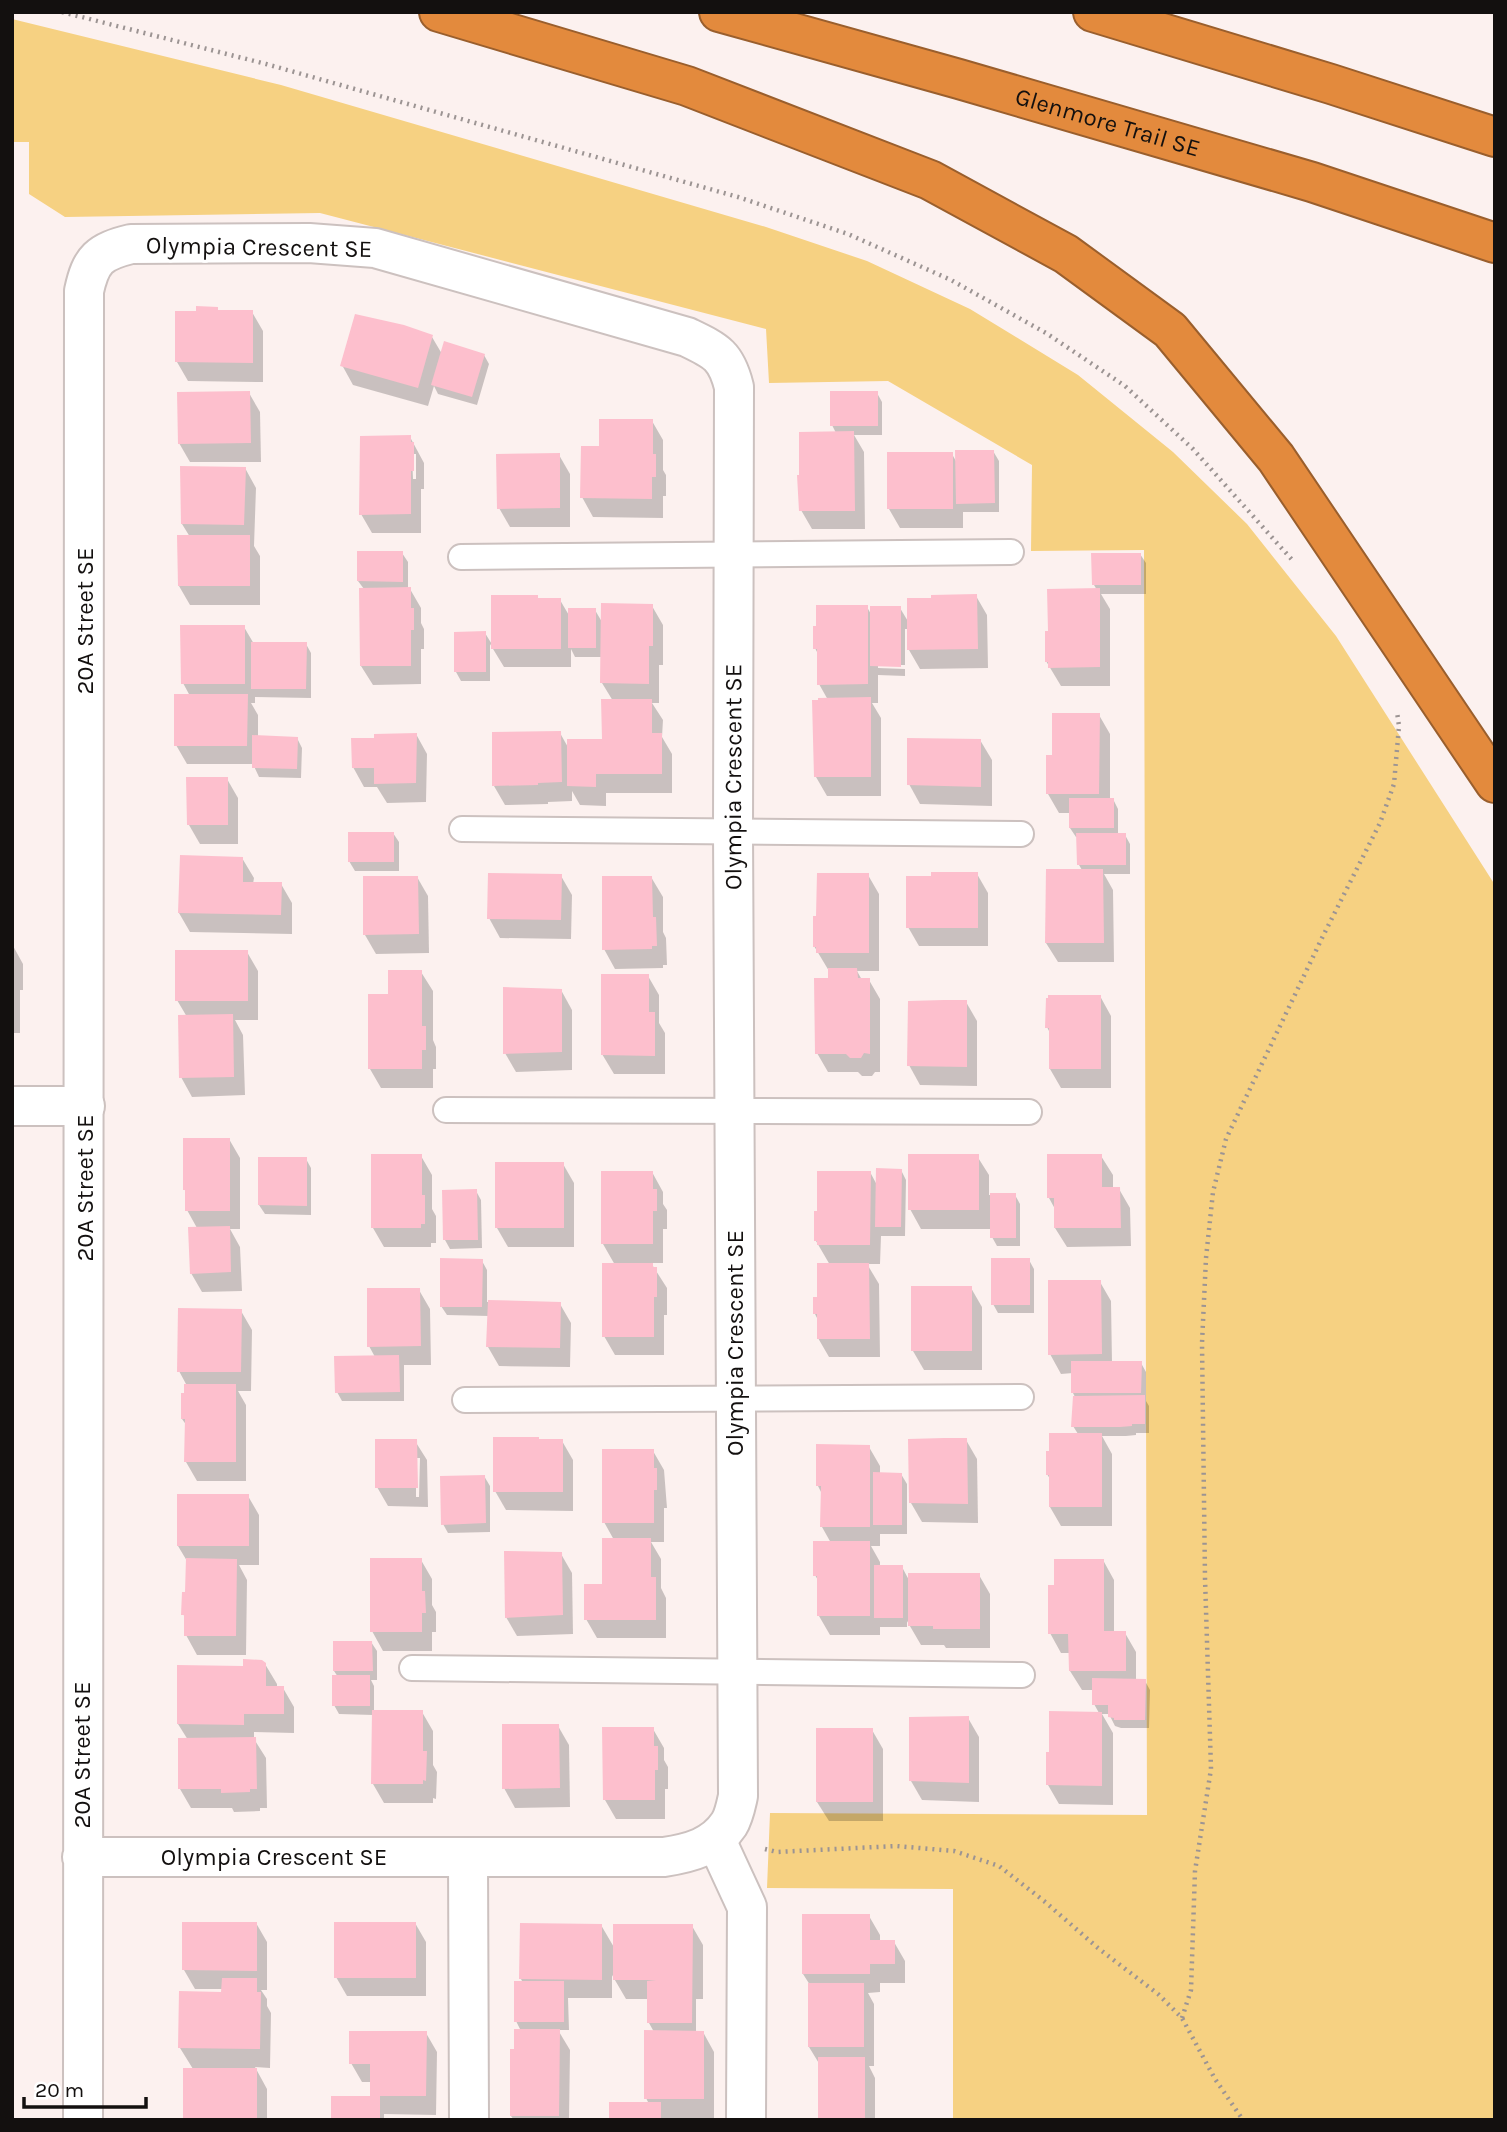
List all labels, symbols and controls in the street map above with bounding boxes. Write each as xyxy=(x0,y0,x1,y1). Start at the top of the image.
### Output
street label: Glenmore Trail SE xyxy=(1012,82,1203,163)
street label: Olympia Crescent SE xyxy=(146,231,372,263)
street label: 20A Street SE xyxy=(71,547,99,695)
street label: Olympia Crescent SE xyxy=(719,664,747,890)
street label: 20A Street SE xyxy=(71,1114,99,1262)
street label: Olympia Crescent SE xyxy=(721,1230,749,1456)
street label: 20A Street SE xyxy=(68,1681,96,1829)
street label: Olympia Crescent SE xyxy=(161,1843,387,1871)
scale bar xyxy=(24,2066,147,2110)
text: 20 m xyxy=(35,2078,84,2102)

